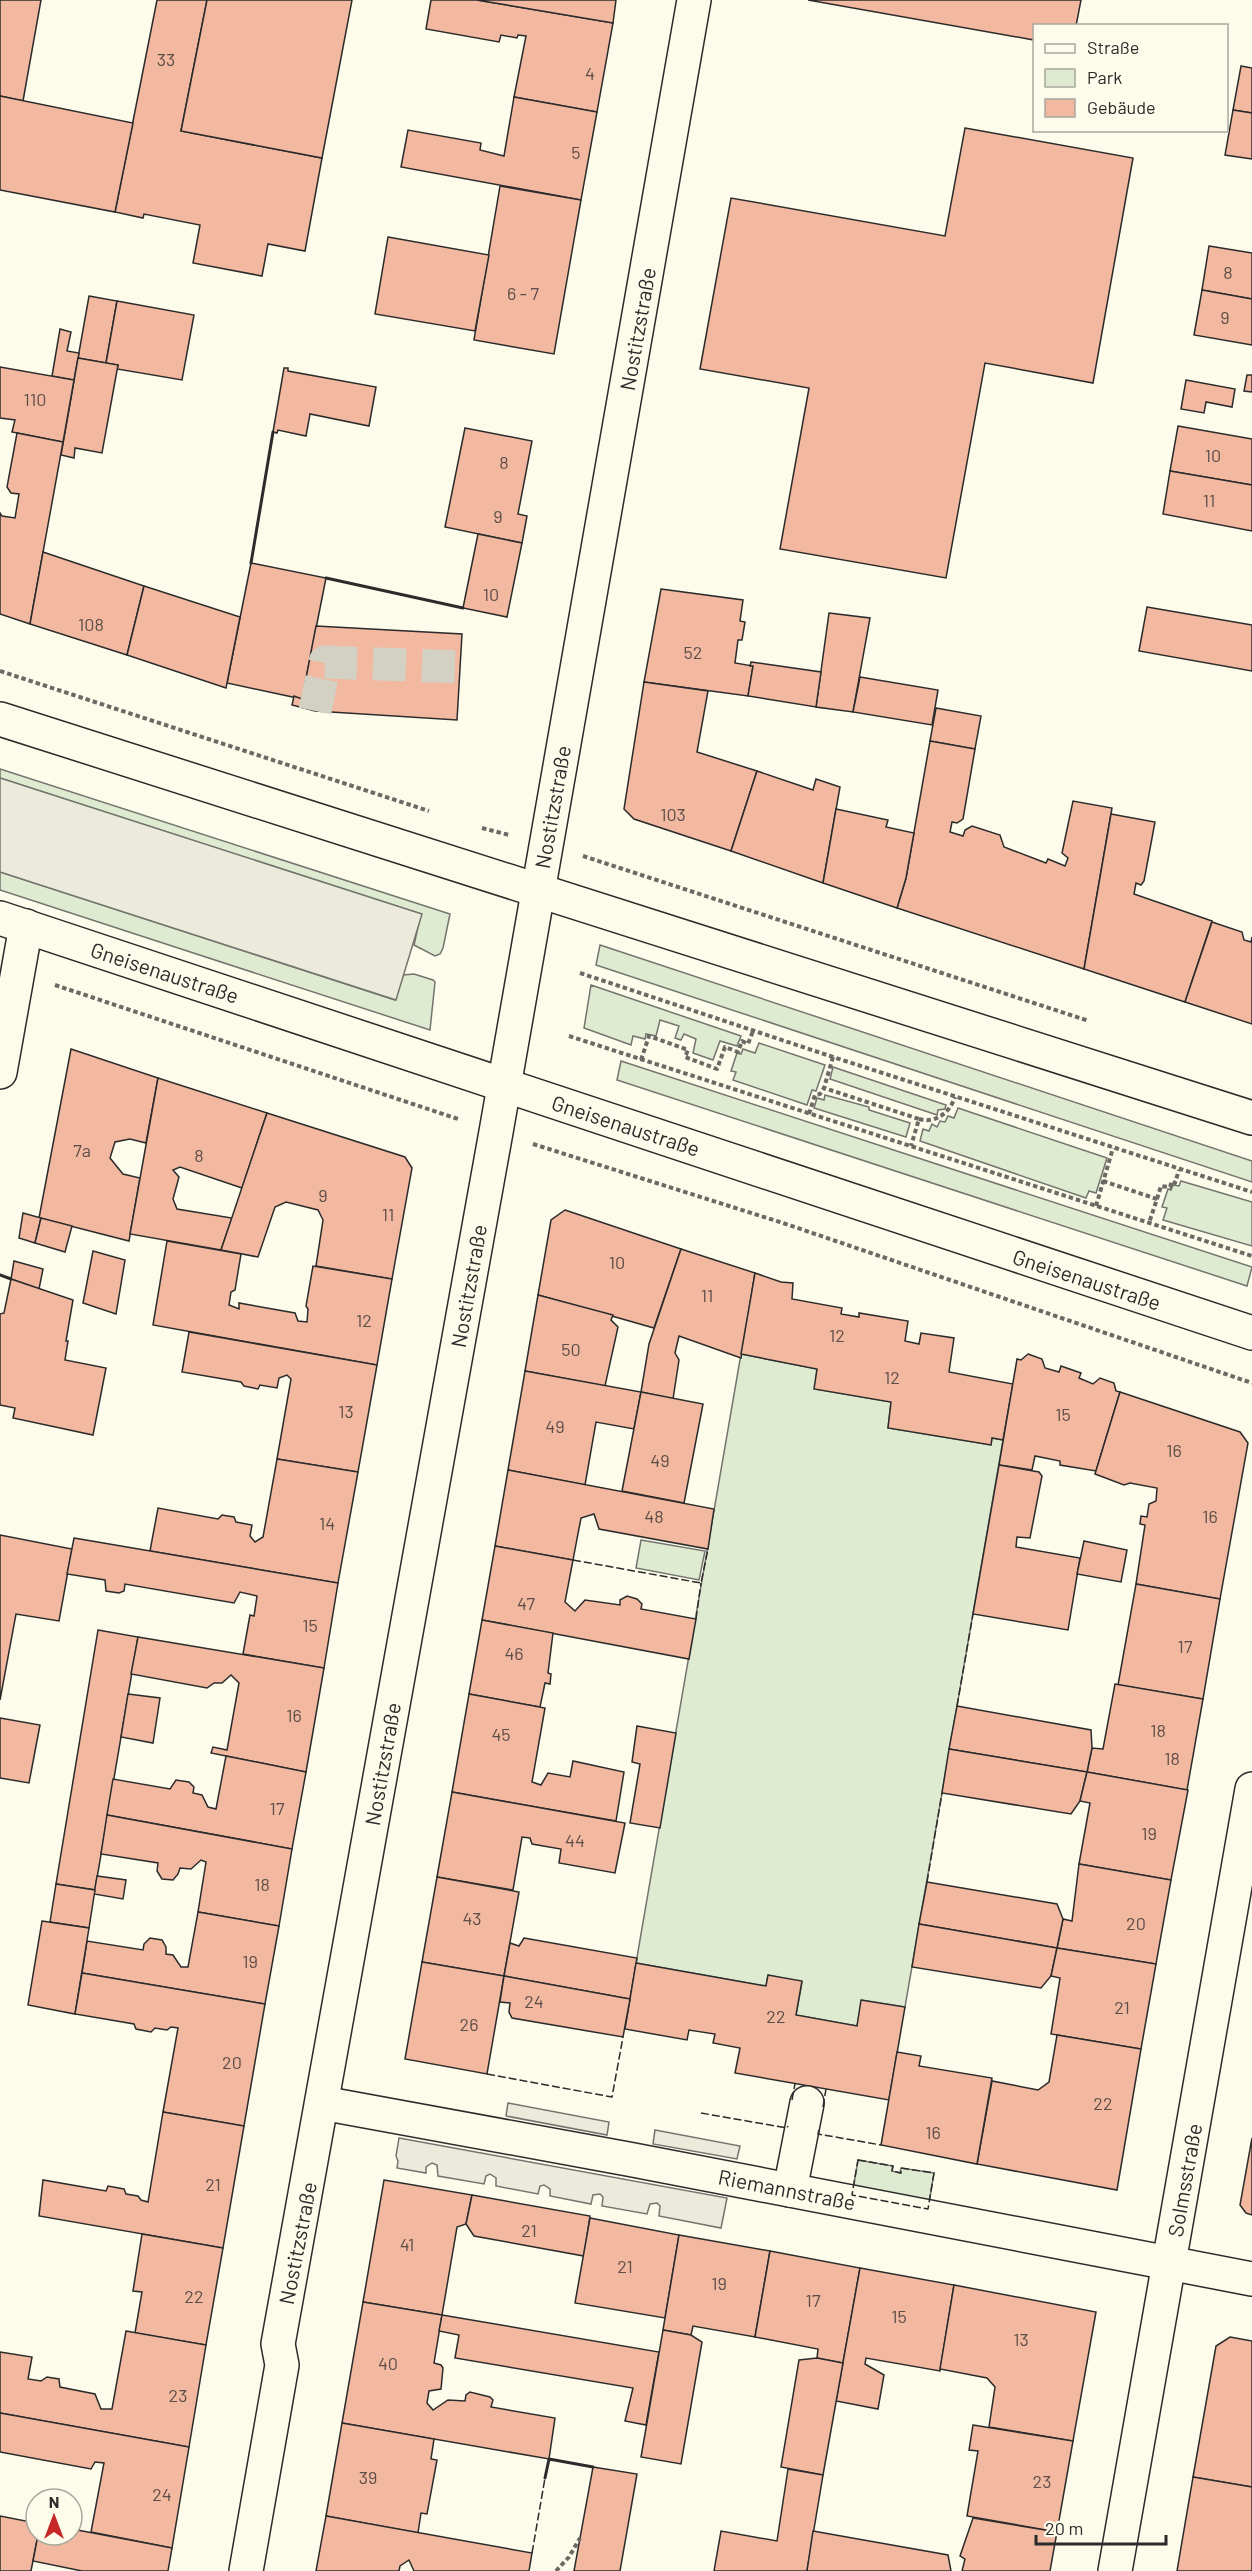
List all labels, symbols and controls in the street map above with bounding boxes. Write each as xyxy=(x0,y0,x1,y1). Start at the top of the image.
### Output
legend xyxy=(1033,24,1228,132)
text: Straße xyxy=(1087,36,1139,58)
house number: 33 xyxy=(157,48,175,70)
house number: 4 xyxy=(585,62,595,84)
text: Park xyxy=(1087,66,1122,88)
text: Gebäude xyxy=(1087,96,1156,118)
house number: 5 xyxy=(571,141,581,163)
house number: 8 xyxy=(1223,261,1233,283)
street label: Nostitzstraße xyxy=(614,265,660,393)
house number: 6 - 7 xyxy=(507,282,540,304)
house number: 9 xyxy=(1220,306,1230,328)
house number: 110 xyxy=(24,388,46,410)
house number: 10 xyxy=(1205,444,1221,466)
house number: 8 xyxy=(499,451,509,473)
house number: 11 xyxy=(1203,489,1215,511)
house number: 9 xyxy=(493,505,503,527)
house number: 10 xyxy=(483,583,499,605)
house number: 108 xyxy=(78,613,104,635)
house number: 52 xyxy=(684,641,702,663)
street label: Nostitzstraße xyxy=(529,743,575,871)
house number: 103 xyxy=(660,803,686,825)
street label: Gneisenaustraße xyxy=(88,936,242,1008)
street label: Gneisenaustraße xyxy=(549,1089,703,1161)
house number: 7a xyxy=(73,1139,91,1161)
house number: 8 xyxy=(194,1144,204,1166)
house number: 9 xyxy=(318,1184,328,1206)
house number: 11 xyxy=(382,1203,394,1225)
street label: Nostitzstraße xyxy=(445,1222,491,1350)
street label: Gneisenaustraße xyxy=(1010,1243,1164,1315)
house number: 10 xyxy=(609,1251,625,1273)
house number: 11 xyxy=(701,1284,713,1306)
house number: 12 xyxy=(356,1309,372,1331)
house number: 12 xyxy=(829,1324,845,1346)
house number: 50 xyxy=(561,1338,581,1360)
house number: 12 xyxy=(884,1366,900,1388)
house number: 13 xyxy=(338,1400,354,1422)
house number: 15 xyxy=(1055,1403,1071,1425)
house number: 49 xyxy=(545,1415,565,1437)
house number: 16 xyxy=(1166,1439,1182,1461)
house number: 49 xyxy=(650,1449,670,1471)
house number: 48 xyxy=(644,1505,664,1527)
house number: 16 xyxy=(1202,1505,1218,1527)
house number: 14 xyxy=(319,1512,335,1534)
house number: 47 xyxy=(517,1592,535,1614)
house number: 15 xyxy=(302,1614,318,1636)
house number: 17 xyxy=(1178,1635,1193,1657)
house number: 46 xyxy=(504,1642,524,1664)
street label: Nostitzstraße xyxy=(359,1700,405,1828)
house number: 16 xyxy=(286,1704,302,1726)
house number: 18 xyxy=(1150,1719,1166,1741)
house number: 45 xyxy=(491,1723,511,1745)
house number: 18 xyxy=(1164,1747,1180,1769)
house number: 17 xyxy=(270,1797,285,1819)
house number: 19 xyxy=(1141,1822,1157,1844)
house number: 44 xyxy=(565,1829,585,1851)
house number: 18 xyxy=(254,1873,270,1895)
house number: 43 xyxy=(462,1907,482,1929)
house number: 20 xyxy=(1126,1912,1146,1934)
house number: 19 xyxy=(242,1950,258,1972)
house number: 24 xyxy=(524,1990,544,2012)
house number: 21 xyxy=(1114,1996,1130,2018)
house number: 22 xyxy=(766,2005,786,2027)
house number: 26 xyxy=(460,2013,478,2035)
house number: 20 xyxy=(222,2051,242,2073)
house number: 22 xyxy=(1093,2092,1113,2114)
house number: 16 xyxy=(925,2121,941,2143)
street label: Solmsstraße xyxy=(1162,2121,1206,2239)
street label: Riemannstraße xyxy=(716,2163,858,2215)
house number: 21 xyxy=(205,2173,221,2195)
street label: Nostitzstraße xyxy=(273,2179,321,2307)
house number: 21 xyxy=(521,2219,537,2241)
house number: 41 xyxy=(400,2233,414,2255)
house number: 21 xyxy=(617,2255,633,2277)
house number: 19 xyxy=(711,2272,727,2294)
house number: 22 xyxy=(184,2285,204,2307)
house number: 17 xyxy=(806,2289,821,2311)
house number: 15 xyxy=(891,2305,907,2327)
house number: 13 xyxy=(1013,2328,1029,2350)
house number: 40 xyxy=(378,2352,398,2374)
house number: 23 xyxy=(169,2384,187,2406)
house number: 39 xyxy=(359,2466,377,2488)
house number: 23 xyxy=(1033,2470,1051,2492)
house number: 24 xyxy=(152,2483,172,2505)
north arrow xyxy=(24,2487,84,2547)
text: N xyxy=(49,2492,59,2511)
scale bar xyxy=(1036,2508,1166,2546)
text: 20 m xyxy=(1045,2517,1083,2539)

